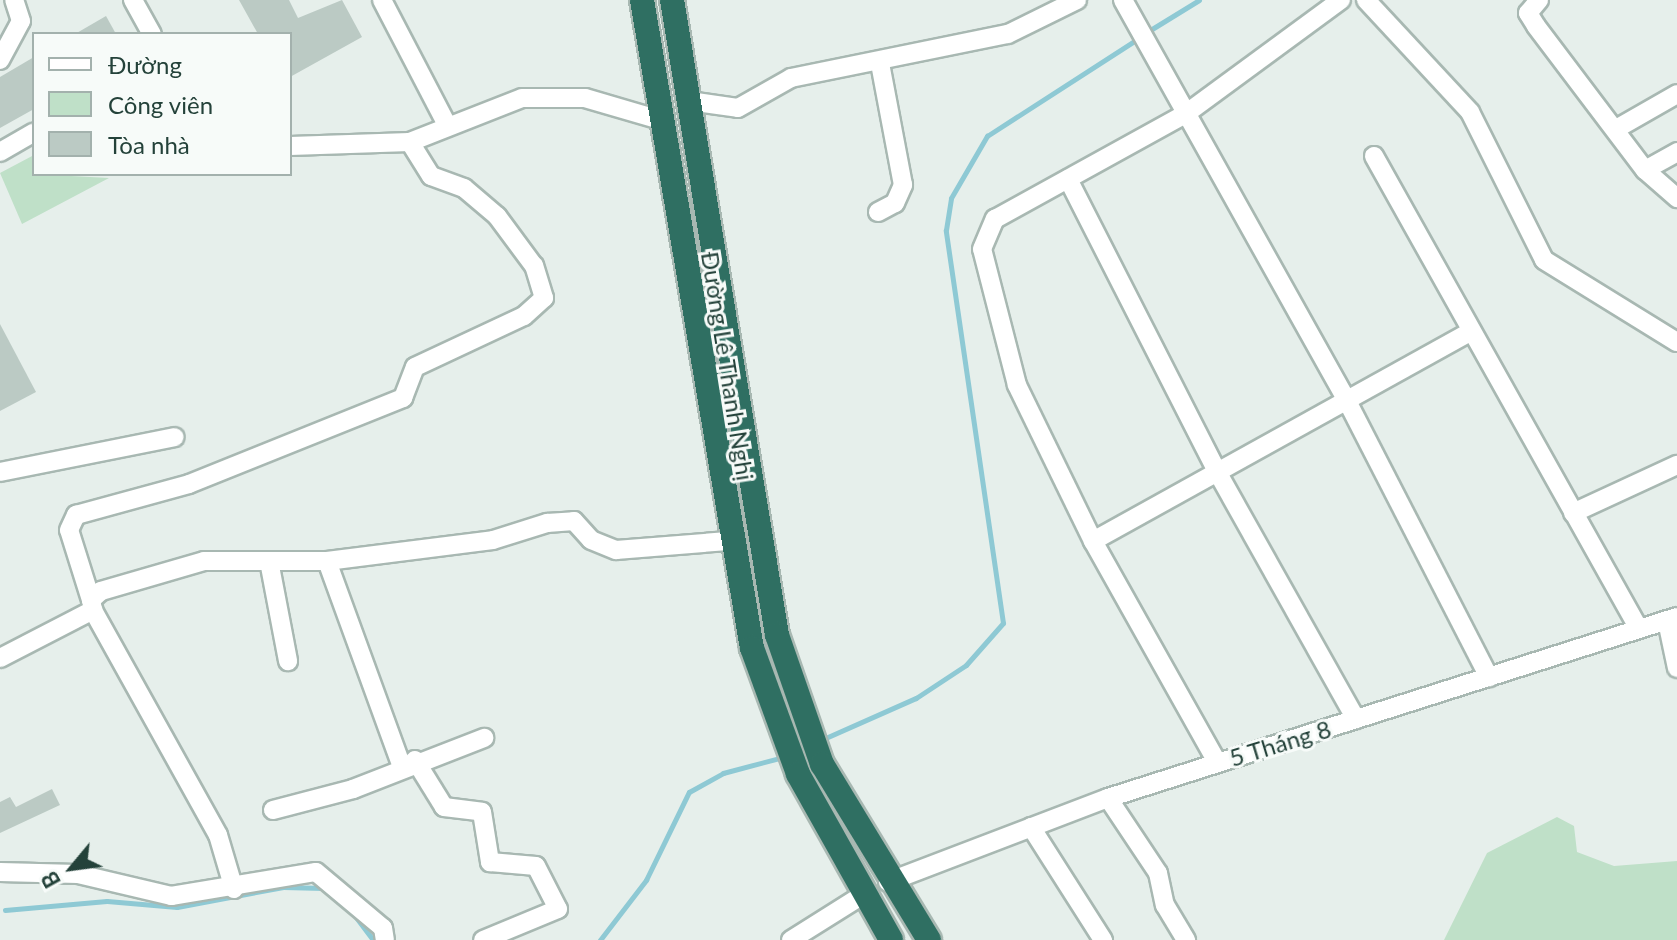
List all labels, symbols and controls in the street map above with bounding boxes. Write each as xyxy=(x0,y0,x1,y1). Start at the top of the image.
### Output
legend xyxy=(32,32,292,176)
text: Đường xyxy=(108,50,182,79)
text: Công viên xyxy=(108,90,213,119)
text: Tòa nhà xyxy=(108,130,190,159)
street label: Đường Lê Thanh Nghị xyxy=(696,249,760,483)
street label: 5 Tháng 8 xyxy=(1225,714,1335,772)
north arrow xyxy=(32,828,112,908)
text: B xyxy=(35,867,66,893)

